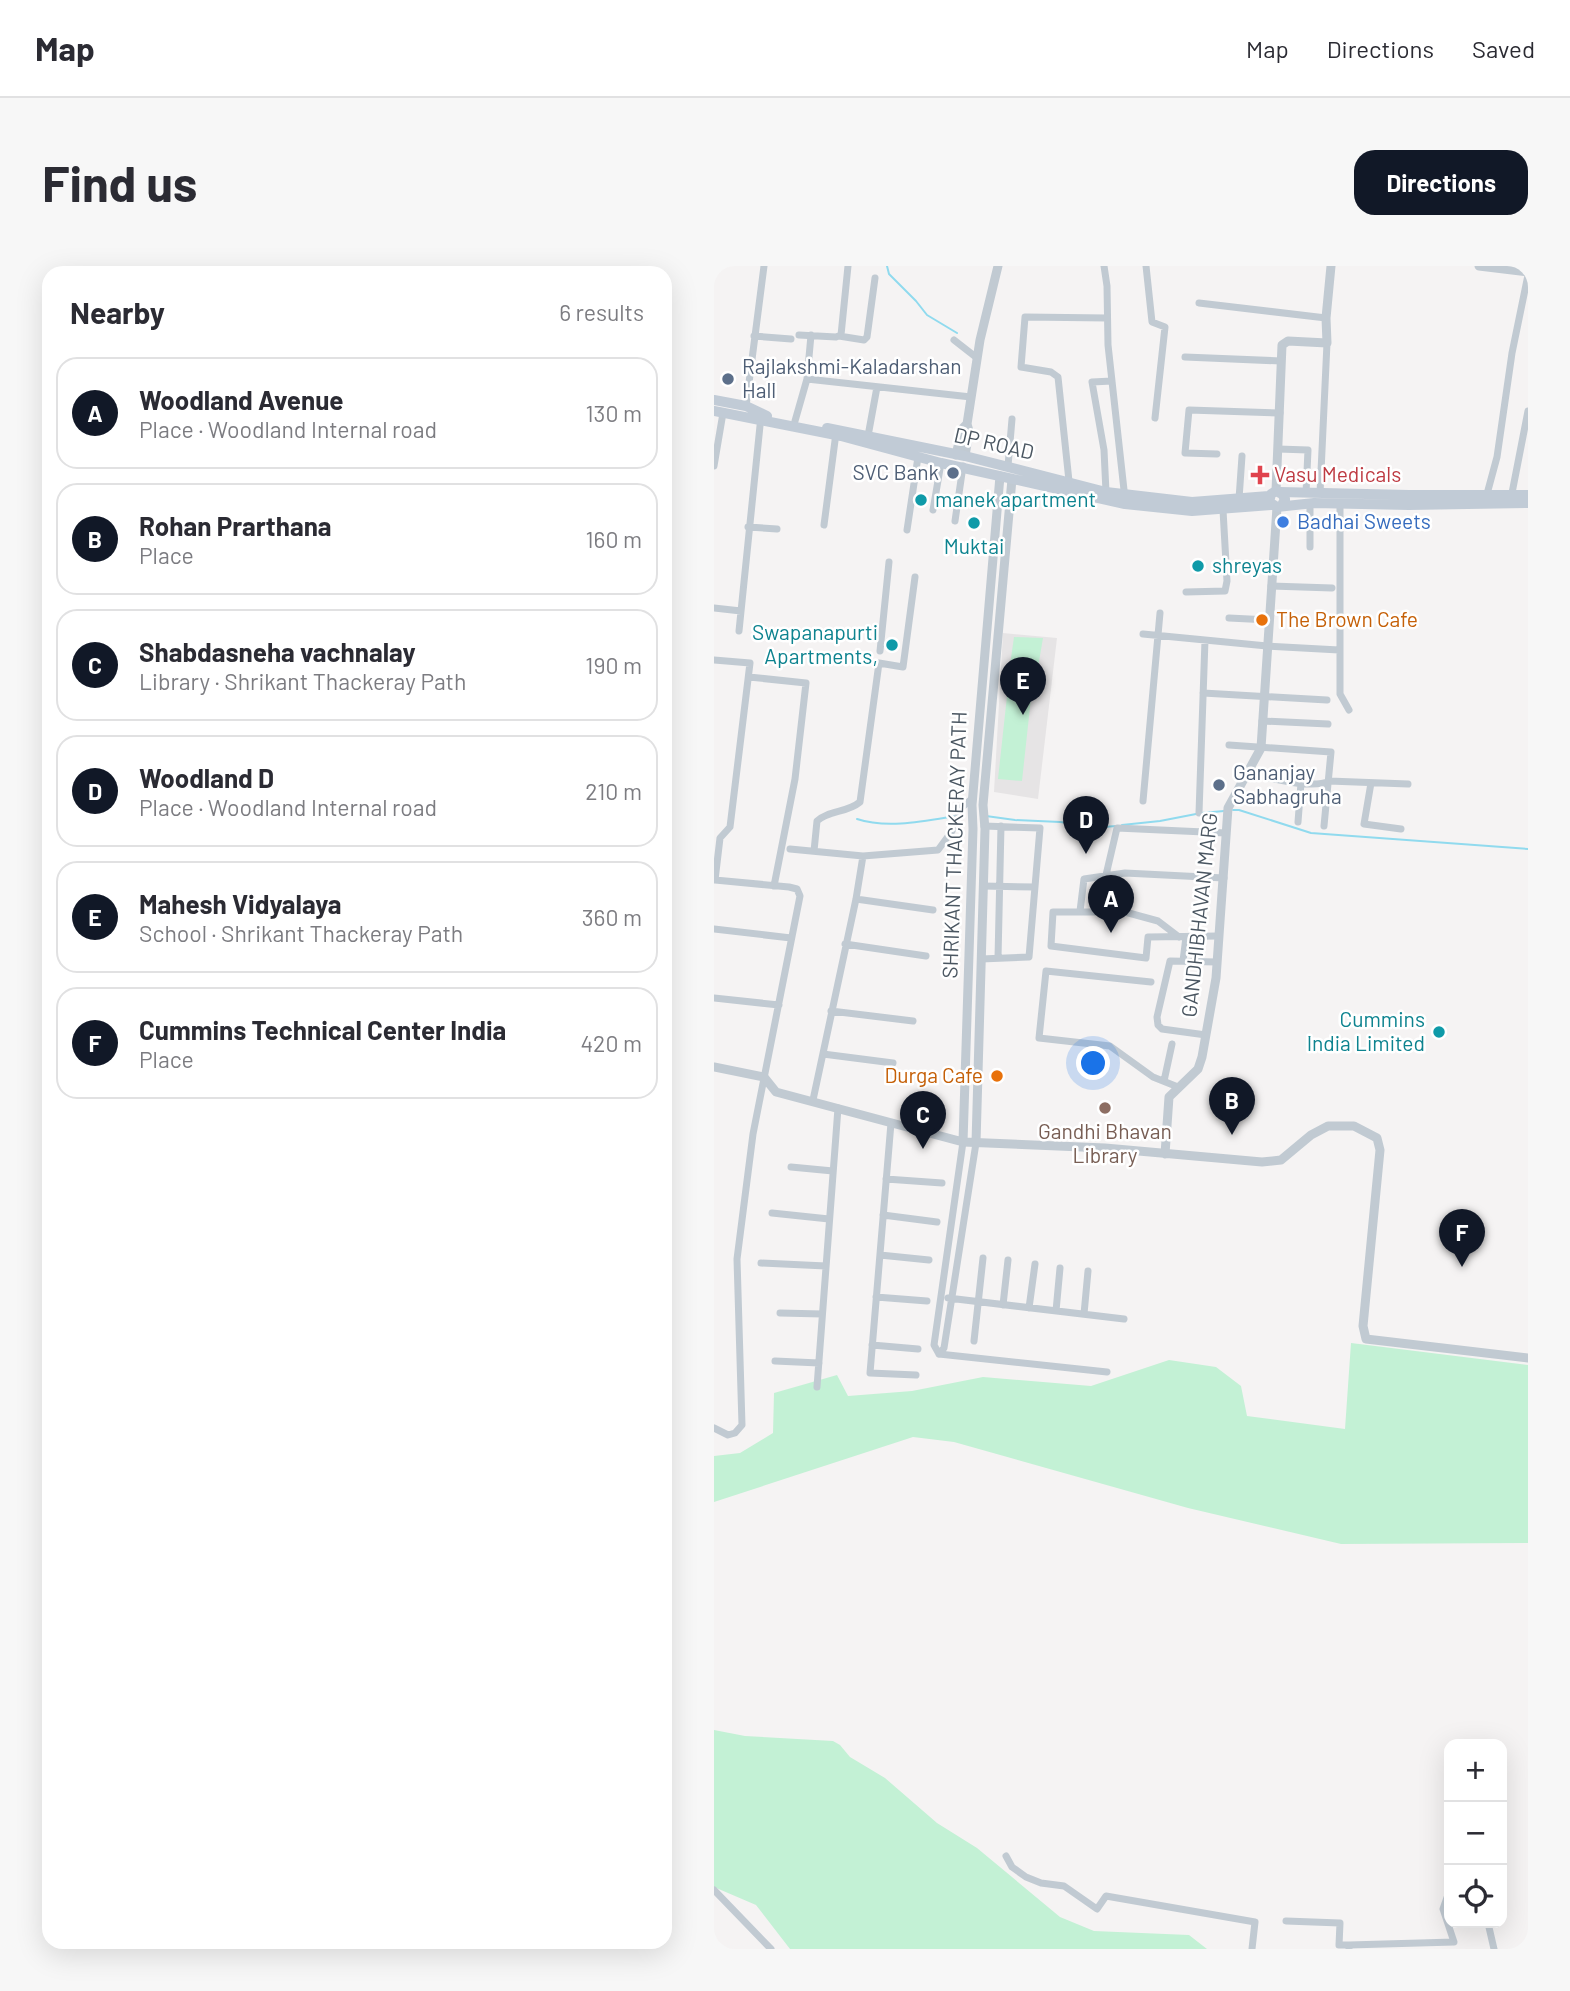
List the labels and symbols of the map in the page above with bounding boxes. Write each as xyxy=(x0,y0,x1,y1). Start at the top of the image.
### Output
place label: Rajlakshmi-Kaladarshan Hall xyxy=(742,353,962,402)
marker: Rajlakshmi-Kaladarshan Hall xyxy=(720,371,736,387)
street label: DP ROAD xyxy=(952,421,1037,464)
place label: SVC Bank xyxy=(852,459,939,484)
place label: Vasu Medicals xyxy=(1274,461,1401,486)
marker: SVC Bank xyxy=(945,465,961,481)
marker: Vasu Medicals xyxy=(1252,467,1268,483)
place label: manek apartment xyxy=(935,486,1096,511)
marker: manek apartment xyxy=(913,492,929,508)
place label: Badhai Sweets xyxy=(1297,508,1431,533)
marker: Badhai Sweets xyxy=(1275,514,1291,530)
marker: Muktai xyxy=(966,515,982,531)
place label: Muktai xyxy=(944,533,1004,558)
place label: shreyas xyxy=(1212,552,1282,577)
marker: shreyas xyxy=(1190,558,1206,574)
place label: The Brown Cafe xyxy=(1276,606,1418,631)
marker: The Brown Cafe xyxy=(1254,612,1270,628)
place label: Swapanapurti Apartments, xyxy=(752,619,878,668)
marker: Swapanapurti Apartments, xyxy=(884,637,900,653)
pin: E xyxy=(1000,657,1046,715)
street label: SHRIKANT THACKERAY PATH xyxy=(936,711,971,979)
place label: Gananjay Sabhagruha xyxy=(1233,759,1342,808)
marker: Gananjay Sabhagruha xyxy=(1211,777,1227,793)
pin: D xyxy=(1063,796,1109,854)
street label: GANDHIBHAVAN MARG xyxy=(1175,811,1222,1018)
pin: A xyxy=(1088,875,1134,933)
place label: Cummins India Limited xyxy=(1307,1006,1425,1055)
marker: Cummins India Limited xyxy=(1431,1024,1447,1040)
your location xyxy=(1076,1046,1110,1080)
place label: Durga Cafe xyxy=(885,1062,983,1087)
marker: Durga Cafe xyxy=(989,1068,1005,1084)
pin: B xyxy=(1209,1077,1255,1135)
pin: C xyxy=(900,1091,946,1149)
marker: Gandhi Bhavan Library xyxy=(1097,1100,1113,1116)
place label: Gandhi Bhavan Library xyxy=(1038,1118,1172,1167)
pin: F xyxy=(1439,1209,1485,1267)

